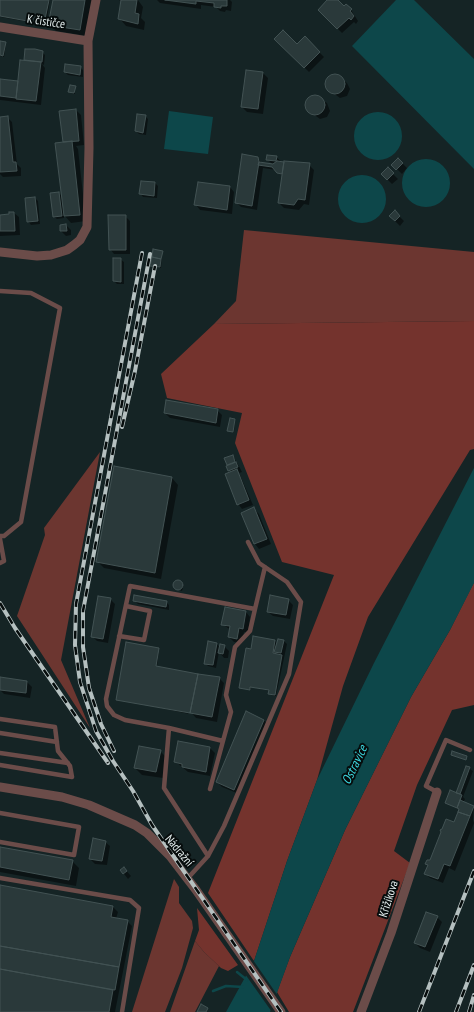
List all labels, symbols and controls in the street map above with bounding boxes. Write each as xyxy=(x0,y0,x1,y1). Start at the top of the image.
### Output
street label: K čističce xyxy=(26,12,66,32)
water label: Ostravice xyxy=(339,743,371,787)
street label: Nádražní xyxy=(162,832,196,870)
street label: Křižíkova xyxy=(376,879,402,919)

